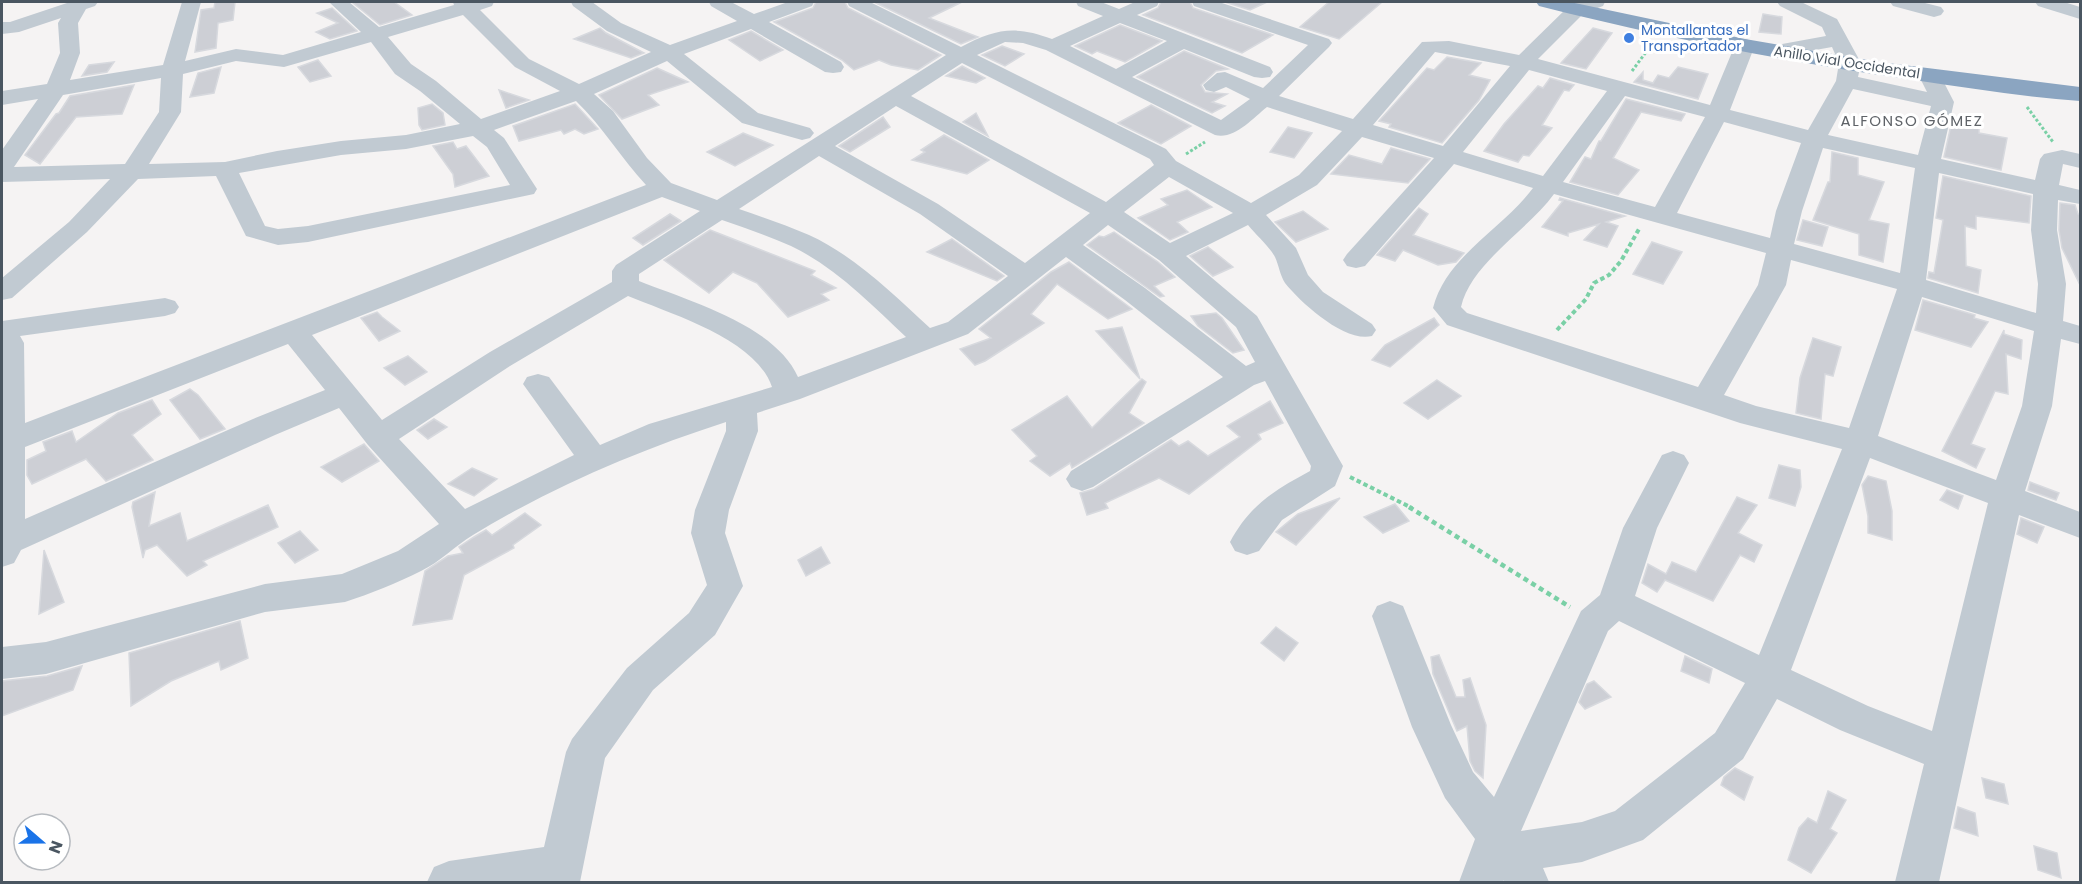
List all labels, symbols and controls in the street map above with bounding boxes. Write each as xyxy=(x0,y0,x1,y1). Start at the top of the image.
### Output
place label: Montallantas el Transportador xyxy=(1641,20,1749,56)
marker: Montallantas el Transportador xyxy=(1622,31,1636,45)
street label: Anillo Vial Occidental xyxy=(1773,41,1921,83)
district label: ALFONSO GÓMEZ xyxy=(1841,110,1983,131)
north arrow xyxy=(12,812,72,872)
text: N xyxy=(43,837,68,857)

